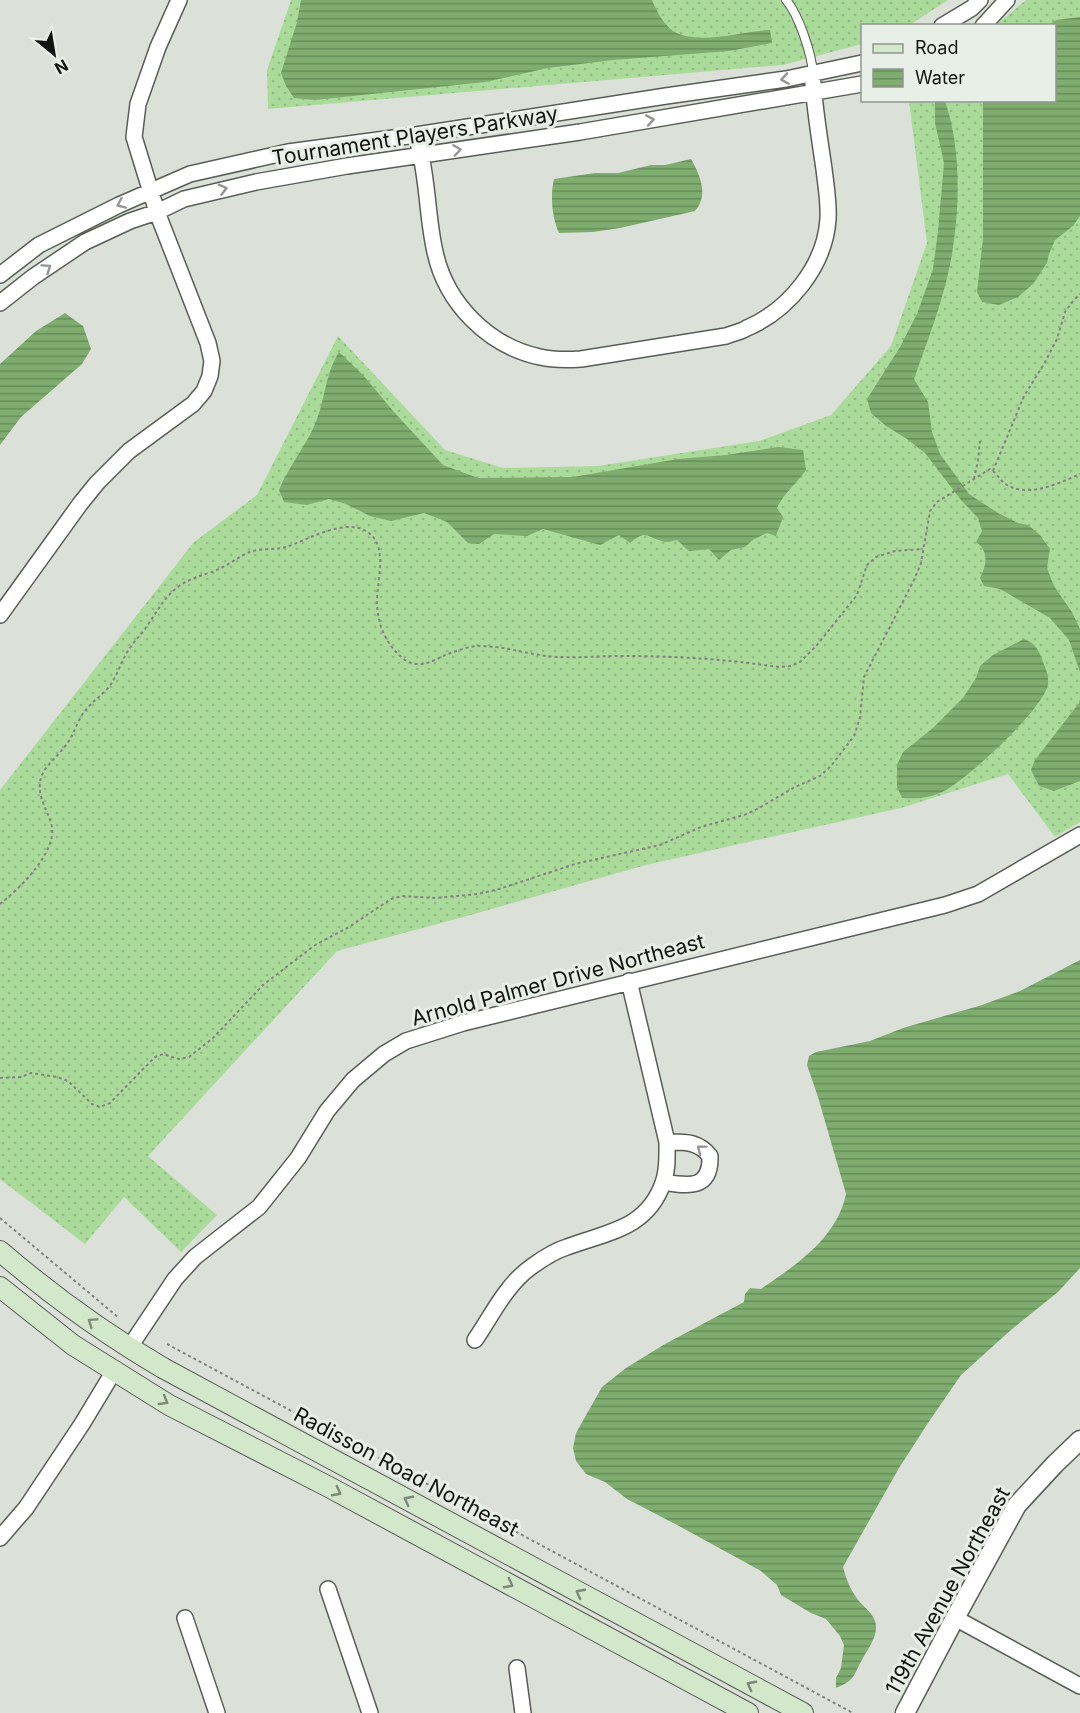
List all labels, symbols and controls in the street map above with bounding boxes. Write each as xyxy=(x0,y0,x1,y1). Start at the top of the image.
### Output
north arrow xyxy=(24,24,84,84)
legend xyxy=(861,24,1056,102)
text: Road xyxy=(915,37,958,58)
text: N xyxy=(51,55,72,79)
text: Water xyxy=(915,67,965,88)
one-way arrow xyxy=(780,73,789,85)
street label: Tournament Players Parkway xyxy=(270,101,560,170)
one-way arrow xyxy=(645,115,654,127)
one-way arrow xyxy=(452,145,462,157)
one-way arrow xyxy=(218,184,228,197)
one-way arrow xyxy=(116,197,127,209)
one-way arrow xyxy=(40,264,51,275)
street label: Arnold Palmer Drive Northeast xyxy=(409,928,707,1031)
one-way arrow xyxy=(696,1146,707,1157)
one-way arrow xyxy=(88,1318,99,1329)
one-way arrow xyxy=(158,1394,168,1406)
street label: Radisson Road Northeast xyxy=(290,1402,523,1542)
street label: 119th Avenue Northeast xyxy=(880,1483,1015,1699)
one-way arrow xyxy=(331,1485,341,1496)
one-way arrow xyxy=(404,1496,414,1507)
one-way arrow xyxy=(502,1577,513,1588)
one-way arrow xyxy=(576,1589,586,1600)
one-way arrow xyxy=(747,1681,758,1692)

